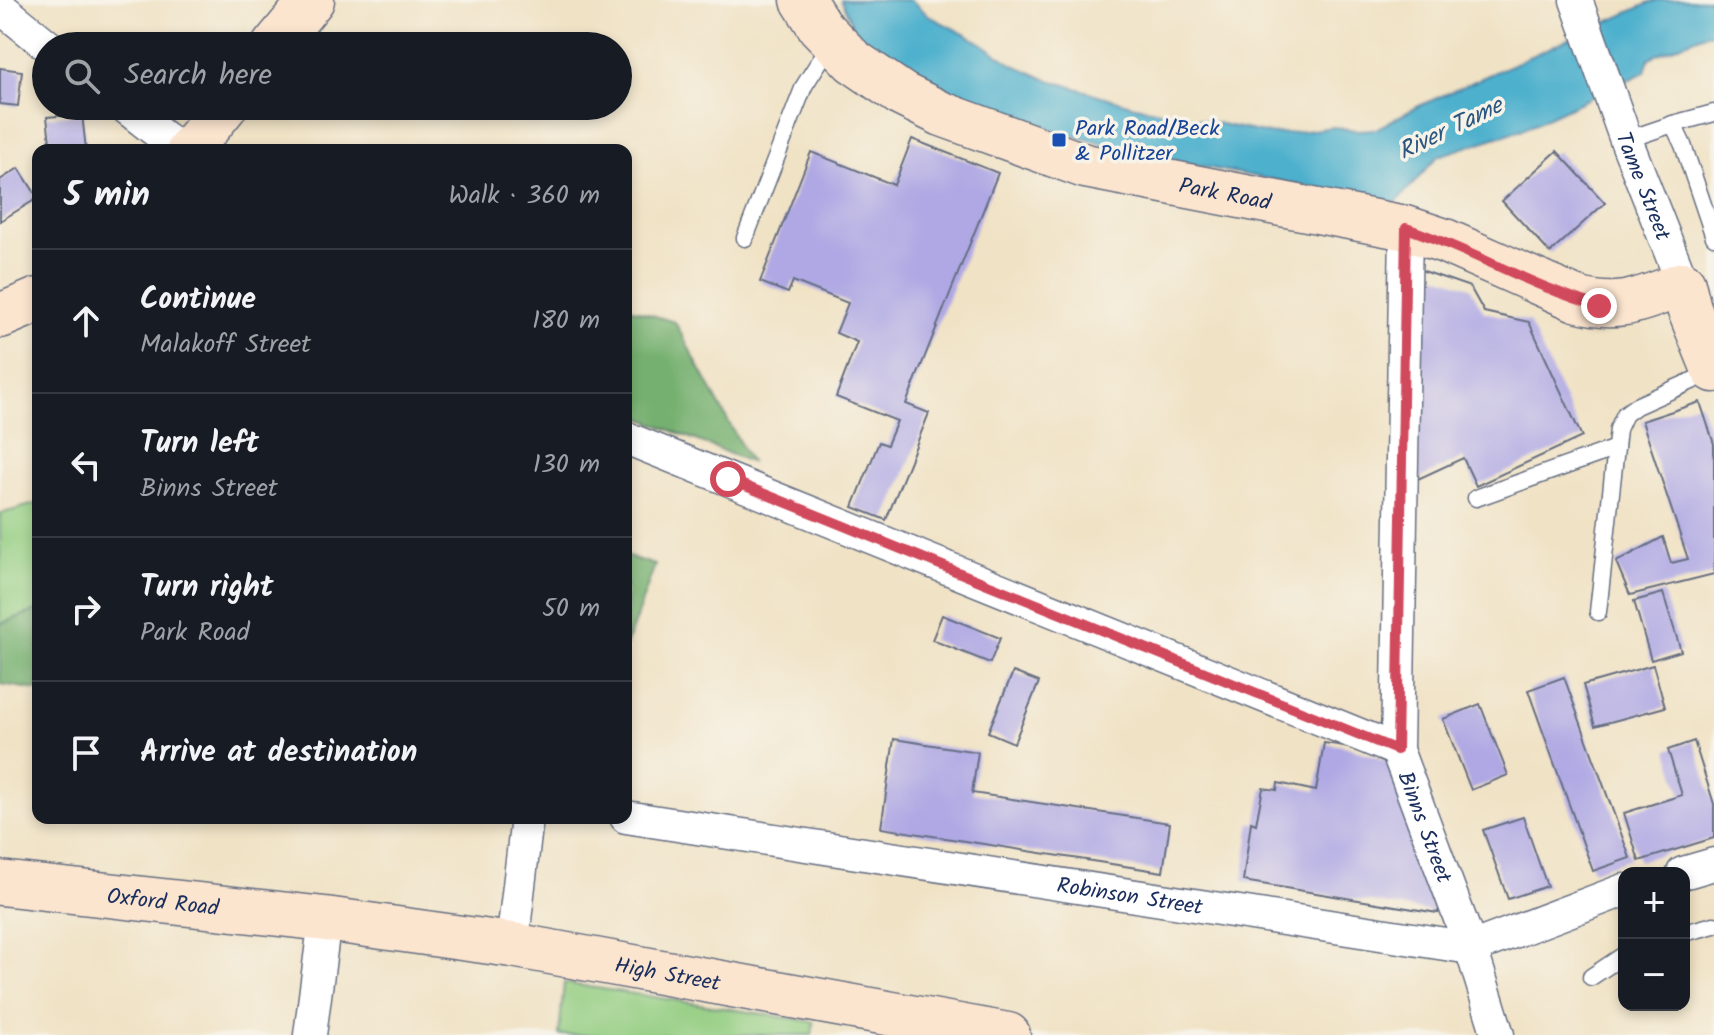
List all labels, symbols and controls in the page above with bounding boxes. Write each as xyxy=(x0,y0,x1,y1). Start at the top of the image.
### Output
search box xyxy=(32,32,632,120)
text: Search here xyxy=(124,52,272,100)
icon: search xyxy=(60,54,104,98)
water label: River Tame xyxy=(1392,86,1512,171)
place label: Park Road/Beck & Pollitzer xyxy=(1075,112,1220,172)
street label: Tame Street xyxy=(1605,128,1679,247)
marker: Park Road/Beck & Pollitzer xyxy=(1050,131,1068,149)
text: 5 min xyxy=(64,169,150,223)
street label: Park Road xyxy=(1176,170,1275,222)
text: Walk · 360 m xyxy=(448,175,600,217)
text: Continue xyxy=(140,276,256,324)
route end xyxy=(1581,288,1617,324)
icon: ahead xyxy=(64,299,108,343)
text: 180 m xyxy=(532,300,600,342)
text: Malakoff Street xyxy=(140,324,311,366)
text: Turn left xyxy=(140,420,259,468)
icon: left xyxy=(64,443,108,487)
text: 130 m xyxy=(533,444,600,486)
route start xyxy=(710,461,746,497)
text: Binns Street xyxy=(140,468,278,510)
text: Turn right xyxy=(140,564,273,612)
icon: right xyxy=(64,587,108,631)
text: 50 m xyxy=(542,588,600,630)
text: Park Road xyxy=(140,612,250,654)
text: Arrive at destination xyxy=(140,729,417,777)
icon: arrive xyxy=(64,731,108,775)
street label: Binns Street xyxy=(1387,767,1460,889)
map controls xyxy=(1618,867,1690,1011)
button: + xyxy=(1618,867,1690,939)
street label: Robinson Street xyxy=(1054,869,1205,926)
street label: Oxford Road xyxy=(105,880,222,927)
button: − xyxy=(1618,939,1690,1011)
street label: High Street xyxy=(612,949,723,1003)

